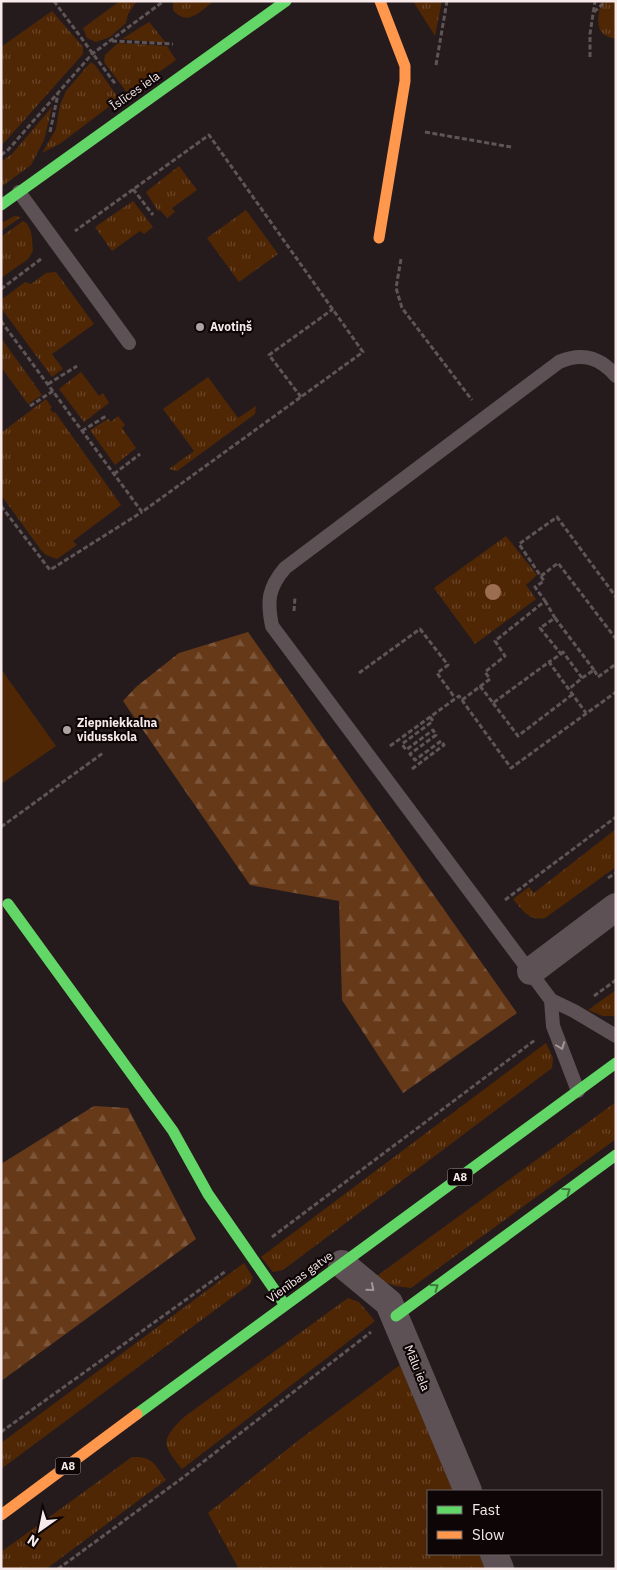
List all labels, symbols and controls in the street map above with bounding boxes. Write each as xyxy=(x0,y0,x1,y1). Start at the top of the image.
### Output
street label: Īslīces iela xyxy=(107,68,163,113)
place label: Avotiņš xyxy=(210,319,252,335)
marker: Avotiņš xyxy=(194,321,206,333)
place label: Ziepniekkalna vidusskola xyxy=(77,715,158,744)
marker: Ziepniekkalna vidusskola xyxy=(61,724,73,736)
one-way arrow xyxy=(555,1041,565,1050)
road number: A8 xyxy=(448,1168,472,1186)
one-way arrow xyxy=(561,1189,570,1197)
street label: Vienības gatve xyxy=(264,1247,336,1306)
one-way arrow xyxy=(366,1282,375,1291)
one-way arrow xyxy=(430,1284,439,1294)
street label: Mālu iela xyxy=(401,1343,434,1394)
road number: A8 xyxy=(56,1458,80,1474)
legend xyxy=(427,1490,602,1555)
text: Fast xyxy=(472,1500,500,1519)
north arrow xyxy=(15,1505,65,1555)
text: Slow xyxy=(472,1525,505,1544)
text: N xyxy=(24,1531,42,1551)

